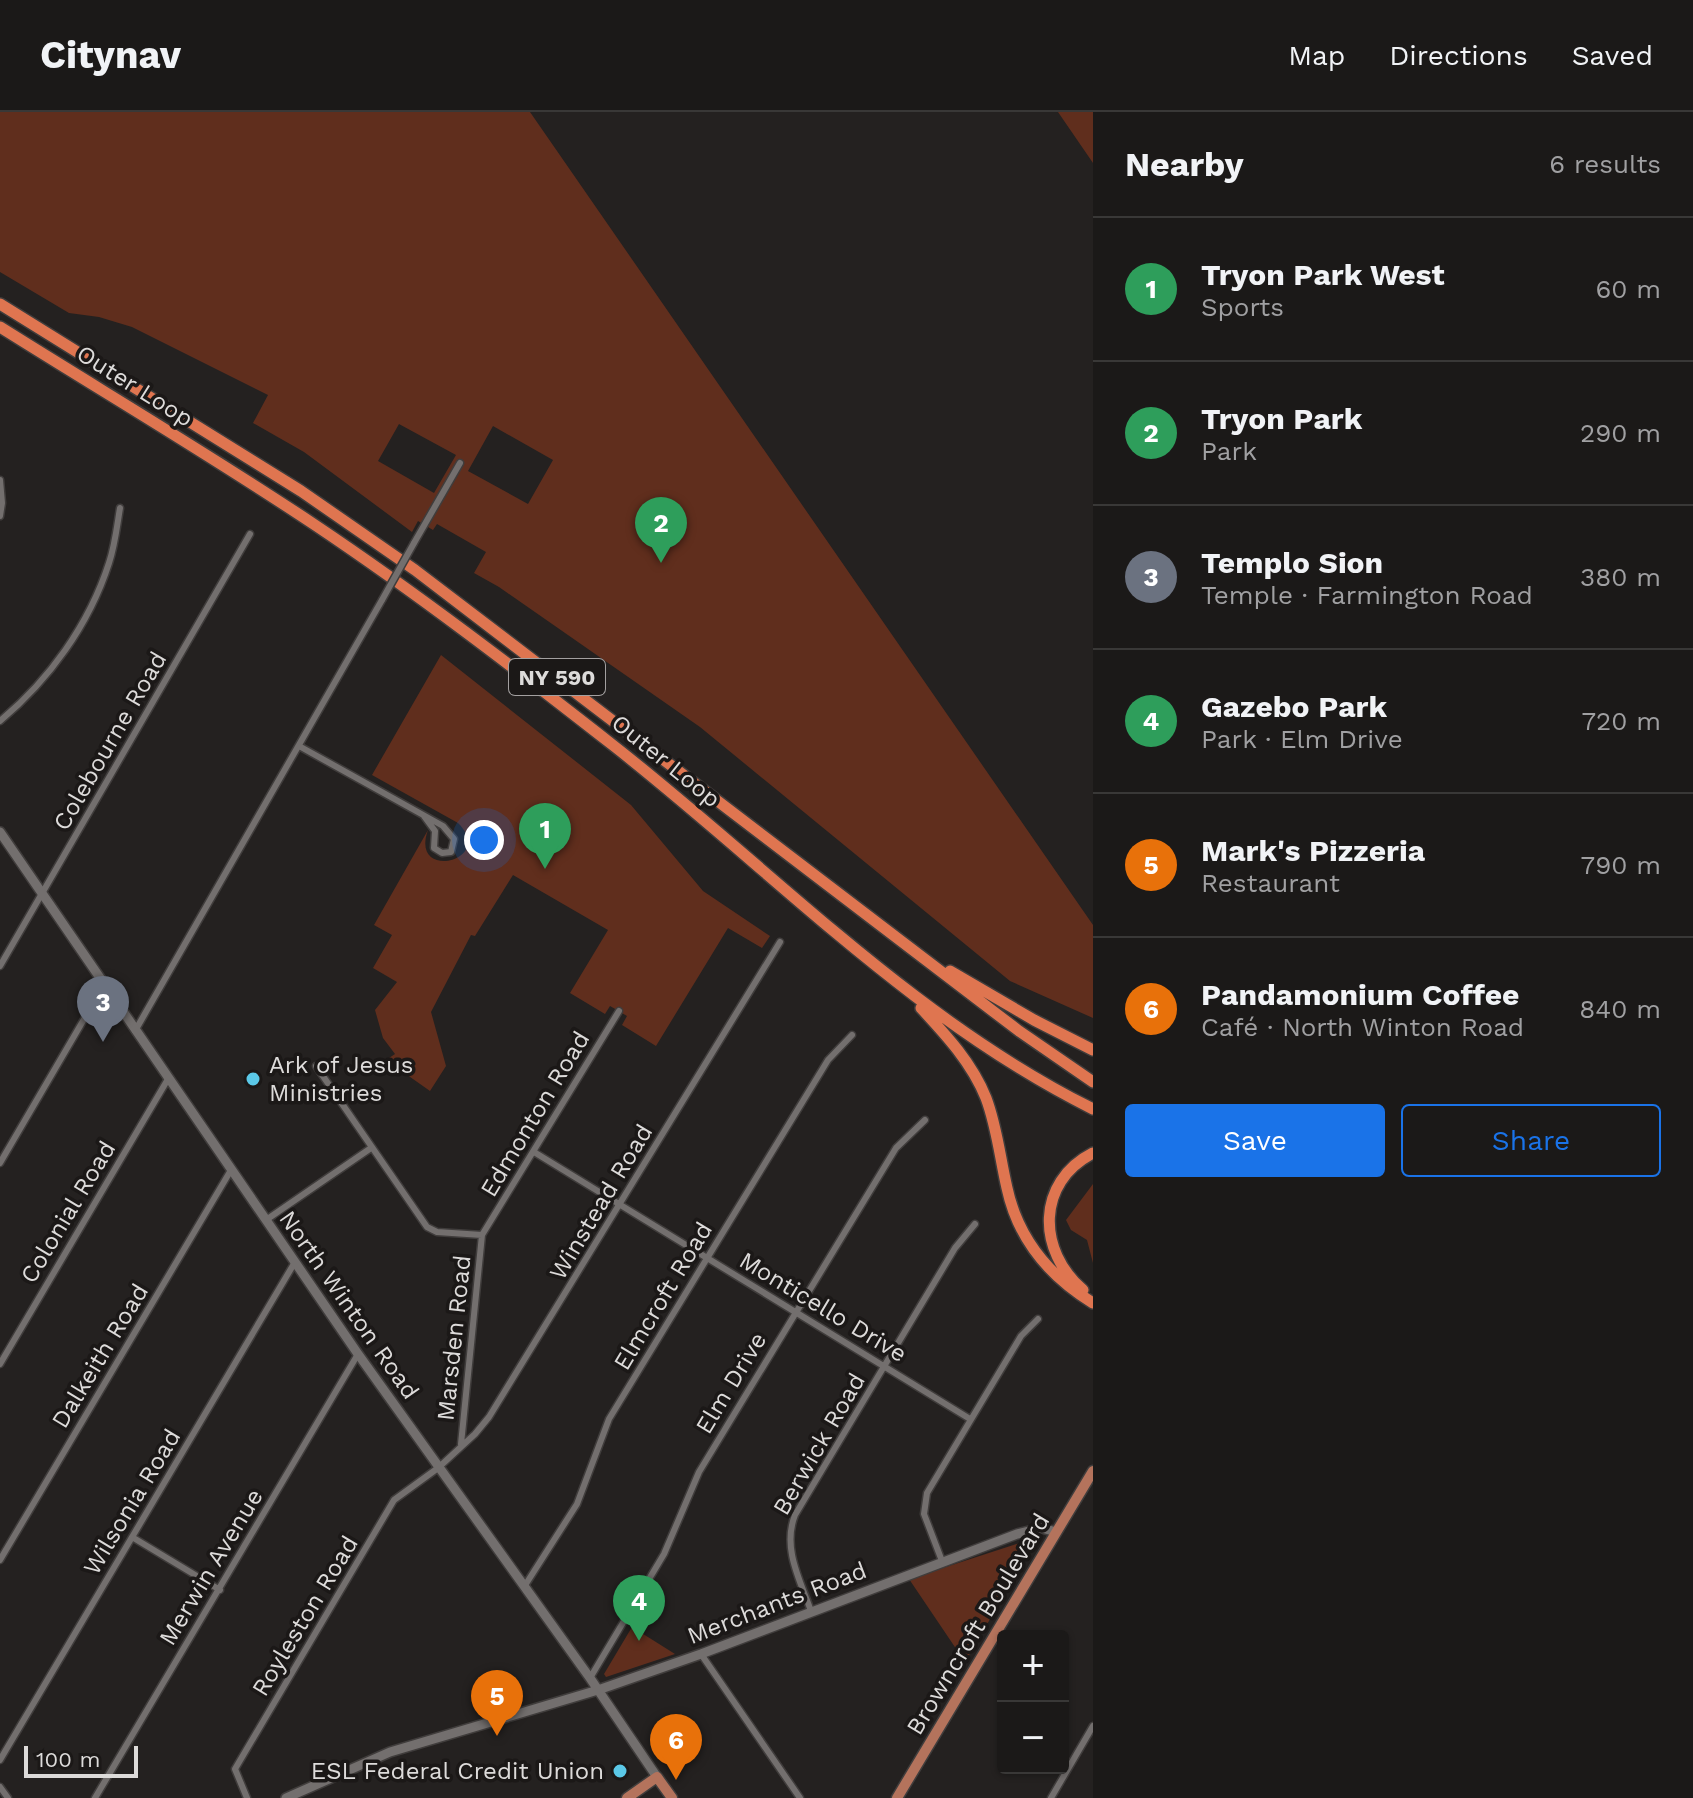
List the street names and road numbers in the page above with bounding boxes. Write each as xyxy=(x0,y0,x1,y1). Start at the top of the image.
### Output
street label: Outer Loop xyxy=(72,339,198,433)
street label: Colebourne Road xyxy=(47,647,173,835)
road number: NY 590 xyxy=(509,659,605,695)
street label: Outer Loop xyxy=(606,709,726,813)
street label: Edmonton Road xyxy=(475,1026,595,1202)
street label: Winstead Road xyxy=(544,1119,658,1285)
street label: Colonial Road xyxy=(15,1136,121,1288)
street label: North Winton Road xyxy=(273,1205,425,1405)
street label: Elmcroft Road xyxy=(608,1217,718,1375)
street label: Monticello Drive xyxy=(734,1246,912,1368)
street label: Marsden Road xyxy=(431,1254,477,1422)
street label: Dalkeith Road xyxy=(46,1279,154,1433)
street label: Elm Drive xyxy=(690,1327,772,1439)
street label: Berwick Road xyxy=(767,1368,871,1520)
street label: Wilsonia Road xyxy=(78,1424,186,1580)
street label: Merwin Avenue xyxy=(153,1484,269,1650)
street label: Browncroft Boulevard xyxy=(901,1508,1055,1740)
street label: Royleston Road xyxy=(246,1531,364,1701)
street label: Merchants Road xyxy=(683,1556,871,1650)

